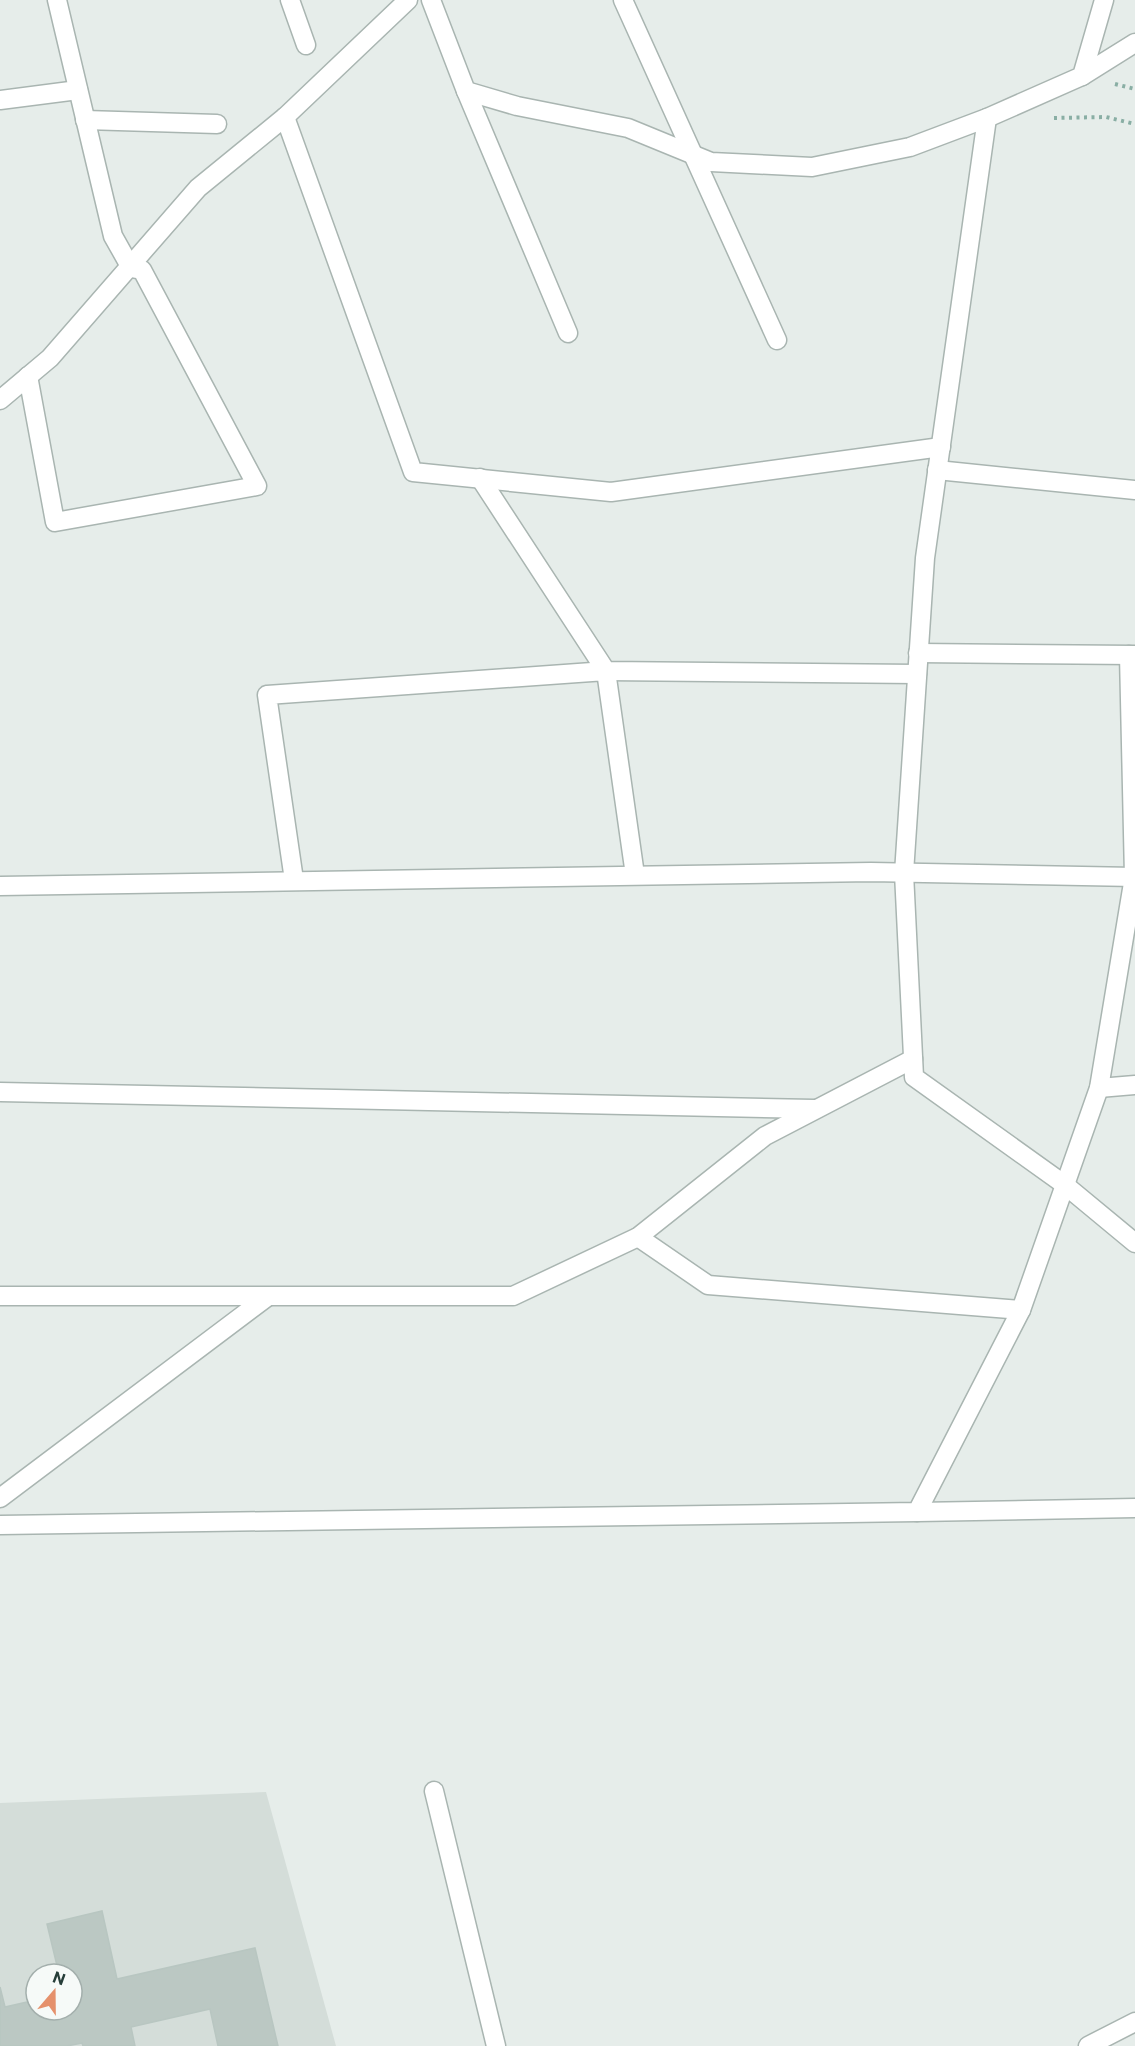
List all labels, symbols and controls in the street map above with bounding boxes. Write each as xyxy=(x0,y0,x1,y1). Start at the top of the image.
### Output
north arrow xyxy=(24,1962,84,2022)
text: N xyxy=(50,1966,68,1988)

